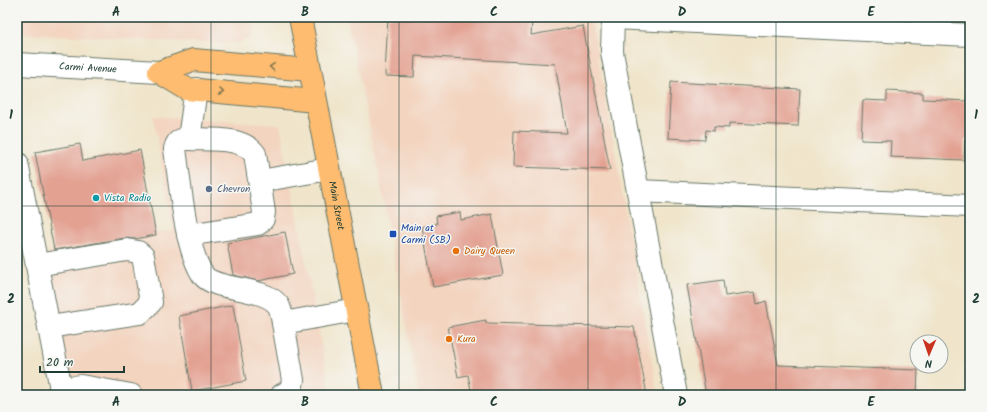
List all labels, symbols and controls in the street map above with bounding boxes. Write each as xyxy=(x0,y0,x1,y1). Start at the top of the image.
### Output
text: A xyxy=(112,2,120,23)
text: B xyxy=(301,2,309,23)
text: C xyxy=(490,2,498,23)
text: D xyxy=(678,2,687,23)
text: E xyxy=(867,2,875,23)
street label: Carmi Avenue xyxy=(59,58,118,78)
one-way arrow xyxy=(269,62,275,71)
one-way arrow xyxy=(218,87,224,96)
text: 1 xyxy=(9,105,13,126)
text: 1 xyxy=(974,105,978,126)
street label: Main Street xyxy=(324,180,349,232)
place label: Chevron xyxy=(217,181,250,197)
marker: Chevron xyxy=(204,184,214,194)
place label: Vista Radio xyxy=(104,190,151,206)
marker: Vista Radio xyxy=(91,193,101,203)
place label: Main at Carmi (SB) xyxy=(401,220,451,248)
marker: Main at Carmi (SB) xyxy=(388,229,398,239)
place label: Dairy Queen xyxy=(464,243,515,259)
marker: Dairy Queen xyxy=(451,246,461,256)
text: 2 xyxy=(7,289,15,310)
text: 2 xyxy=(972,289,980,310)
place label: Kura xyxy=(457,331,476,347)
marker: Kura xyxy=(444,334,454,344)
north arrow xyxy=(909,334,949,374)
scale bar xyxy=(40,348,124,374)
text: 20 m xyxy=(46,353,74,372)
text: N xyxy=(925,354,932,372)
text: A xyxy=(112,392,120,412)
text: B xyxy=(301,392,309,412)
text: C xyxy=(490,392,498,412)
text: D xyxy=(678,392,687,412)
text: E xyxy=(867,392,875,412)

